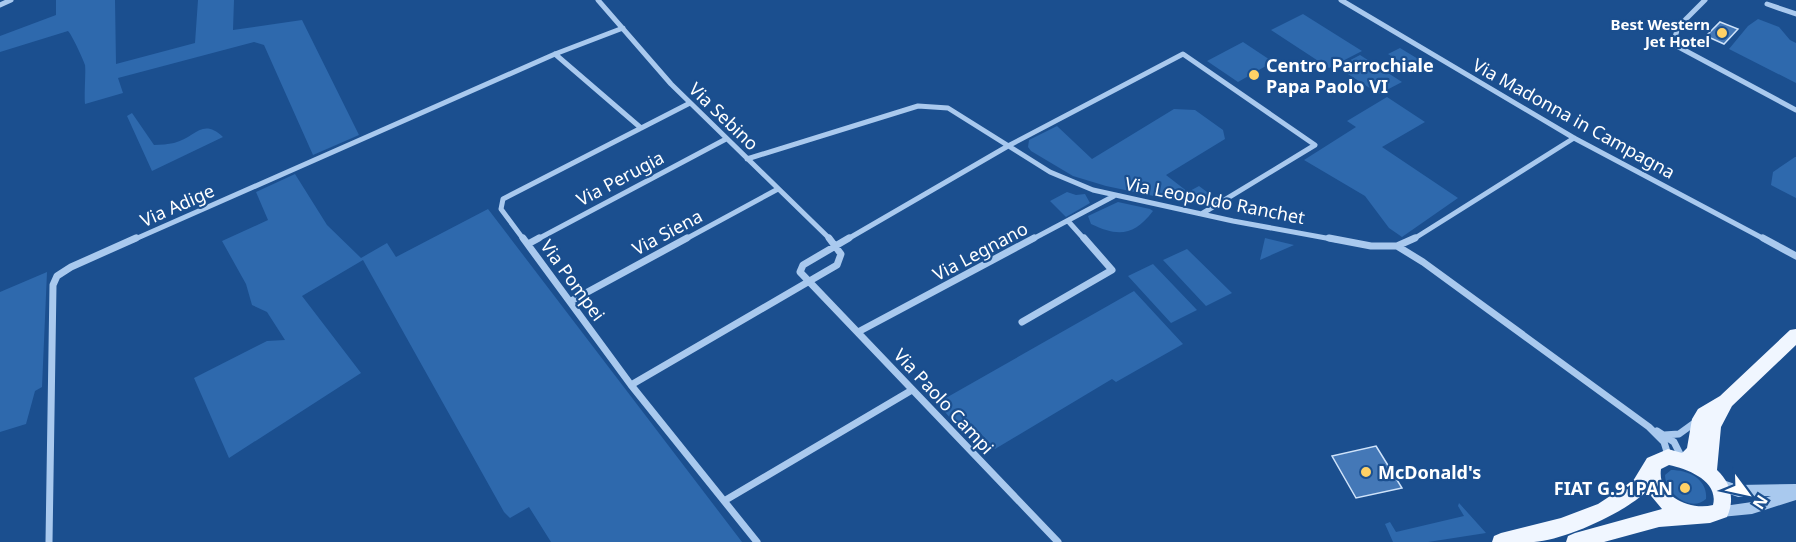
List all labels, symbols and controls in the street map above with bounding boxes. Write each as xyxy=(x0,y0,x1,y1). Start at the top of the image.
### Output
place label: Best Western Jet Hotel xyxy=(1611,14,1710,51)
marker: Best Western Jet Hotel xyxy=(1715,26,1729,40)
street label: Via Madonna in Campagna xyxy=(1469,52,1679,184)
place label: Centro Parrochiale Papa Paolo VI xyxy=(1266,53,1434,98)
marker: Centro Parrochiale Papa Paolo VI xyxy=(1247,68,1261,82)
street label: Via Sebino xyxy=(684,77,764,155)
street label: Via Perugia xyxy=(572,145,668,211)
street label: Via Leopoldo Ranchet xyxy=(1123,171,1307,229)
street label: Via Adige xyxy=(136,178,218,232)
street label: Via Siena xyxy=(628,204,706,260)
street label: Via Legnano xyxy=(928,216,1032,286)
street label: Via Pompei xyxy=(535,235,611,325)
street label: Via Paolo Campi xyxy=(889,343,999,459)
place label: McDonald's xyxy=(1378,460,1481,484)
north arrow xyxy=(1718,464,1778,524)
marker: McDonald's xyxy=(1359,465,1373,479)
place label: FIAT G.91PAN xyxy=(1554,476,1673,500)
marker: FIAT G.91PAN xyxy=(1678,481,1692,495)
text: N xyxy=(1748,491,1773,514)

